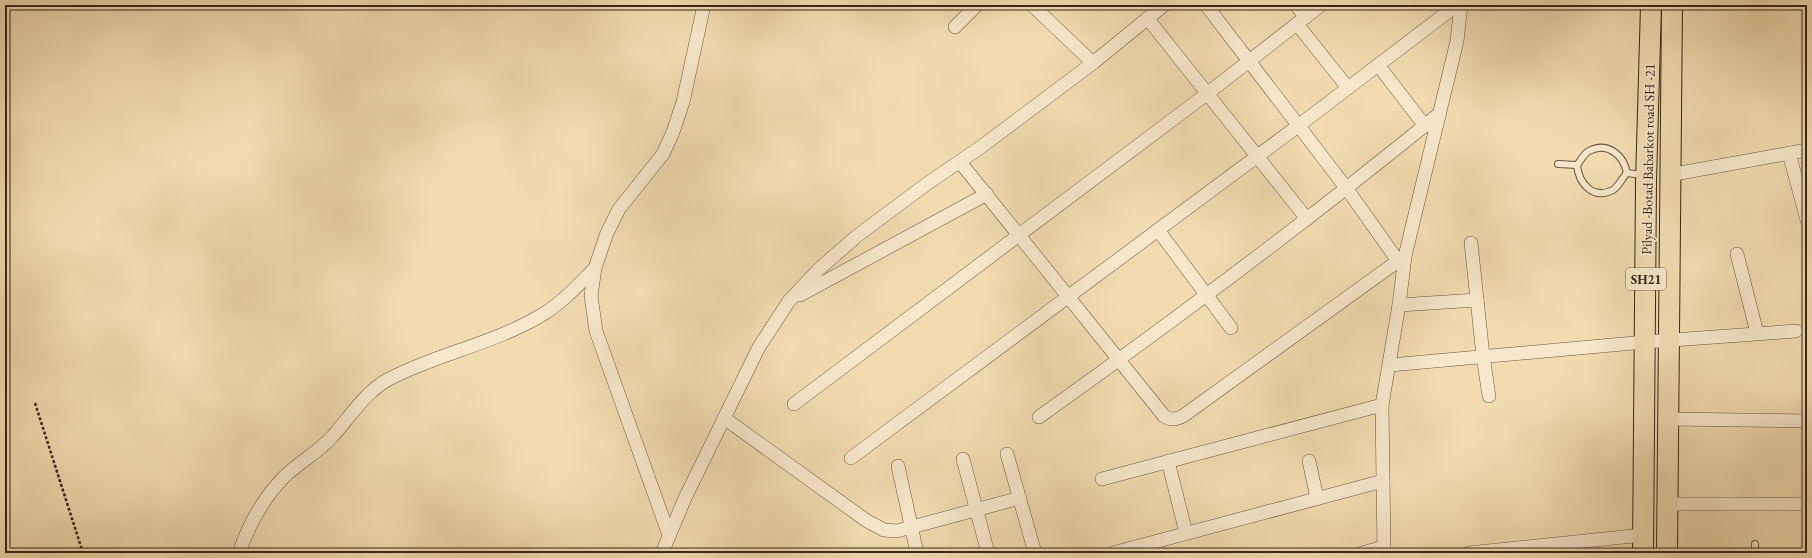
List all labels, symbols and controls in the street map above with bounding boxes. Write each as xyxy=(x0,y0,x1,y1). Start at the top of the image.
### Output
street label: Pilyad -Botad Babarkot road SH -21 xyxy=(1637,63,1659,255)
road number: SH21 xyxy=(1626,268,1666,290)

